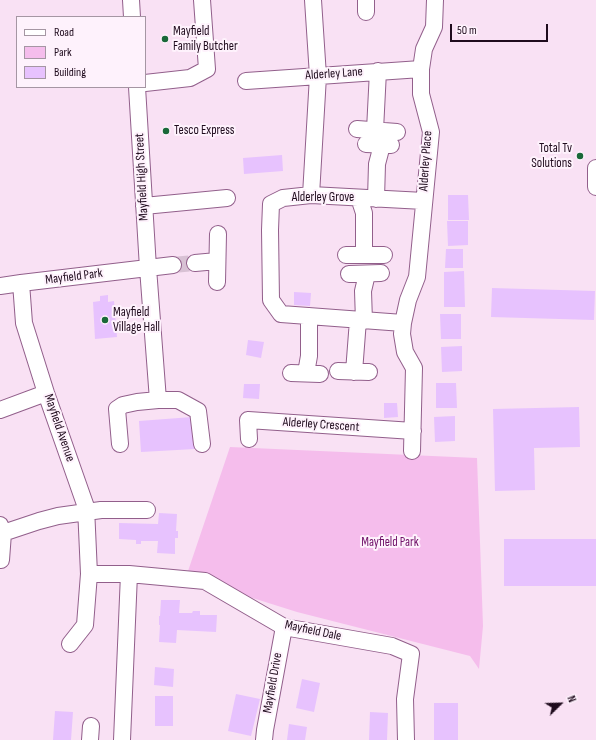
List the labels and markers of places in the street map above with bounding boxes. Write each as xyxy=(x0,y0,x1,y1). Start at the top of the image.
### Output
place label: Mayfield Family Butcher xyxy=(173,24,238,55)
marker: Mayfield Family Butcher xyxy=(160,34,170,44)
place label: Tesco Express xyxy=(174,123,234,139)
marker: Tesco Express xyxy=(161,126,171,136)
place label: Total Tv Solutions xyxy=(531,141,572,172)
marker: Total Tv Solutions xyxy=(575,151,585,161)
place label: Mayfield Village Hall xyxy=(113,305,160,336)
marker: Mayfield Village Hall xyxy=(100,315,110,325)

